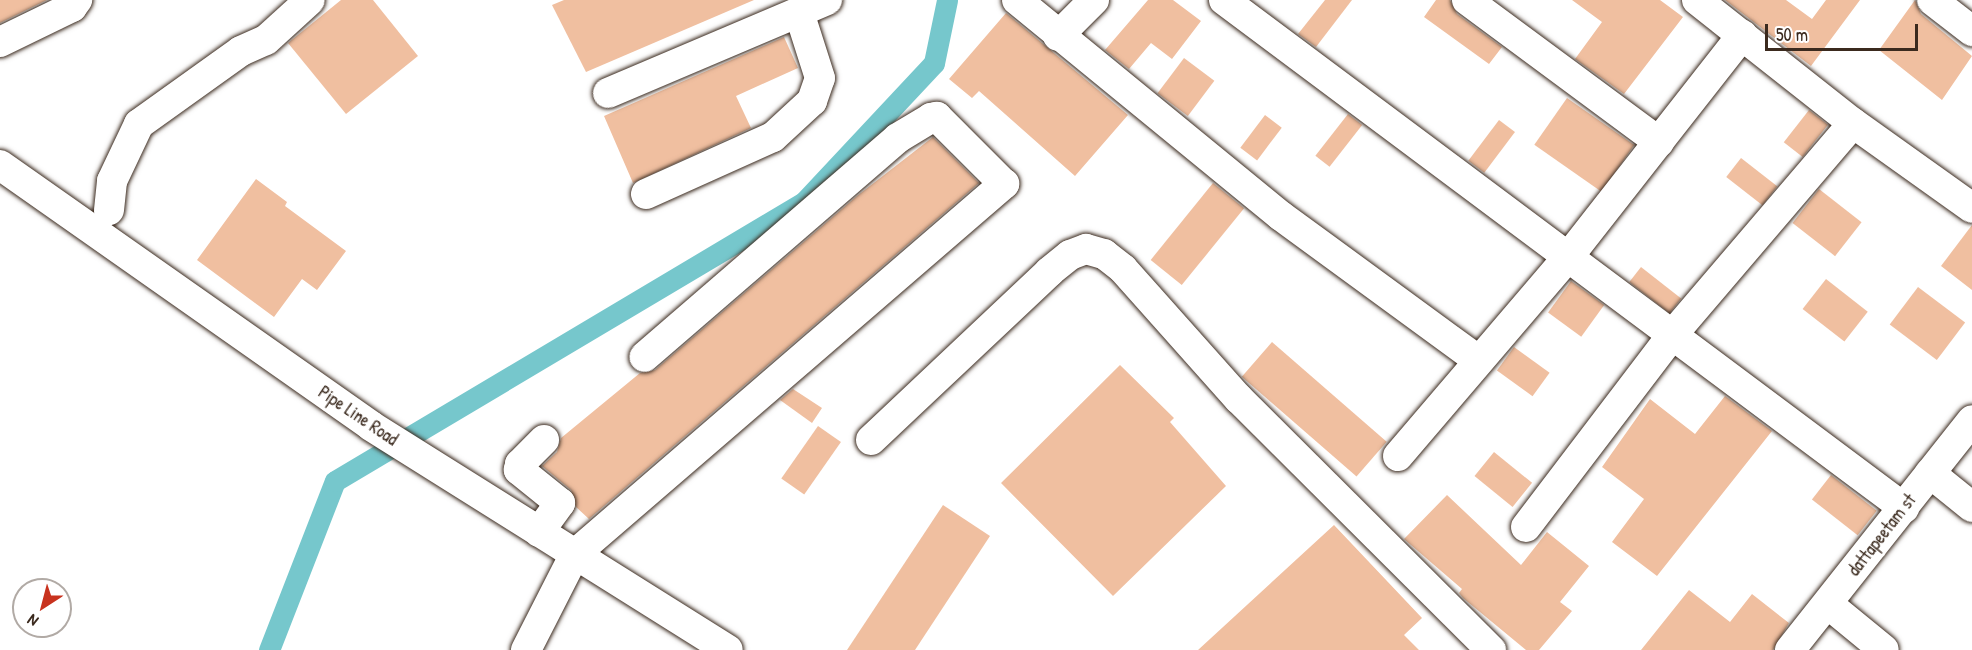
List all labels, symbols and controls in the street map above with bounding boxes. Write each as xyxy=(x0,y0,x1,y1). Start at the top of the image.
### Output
scale bar xyxy=(1768,12,1921,50)
text: 50 m xyxy=(1776,22,1808,47)
street label: Pipe Line Road xyxy=(314,382,402,450)
street label: dattapeetam st xyxy=(1843,490,1921,580)
north arrow xyxy=(12,578,72,638)
text: N xyxy=(23,610,43,632)

